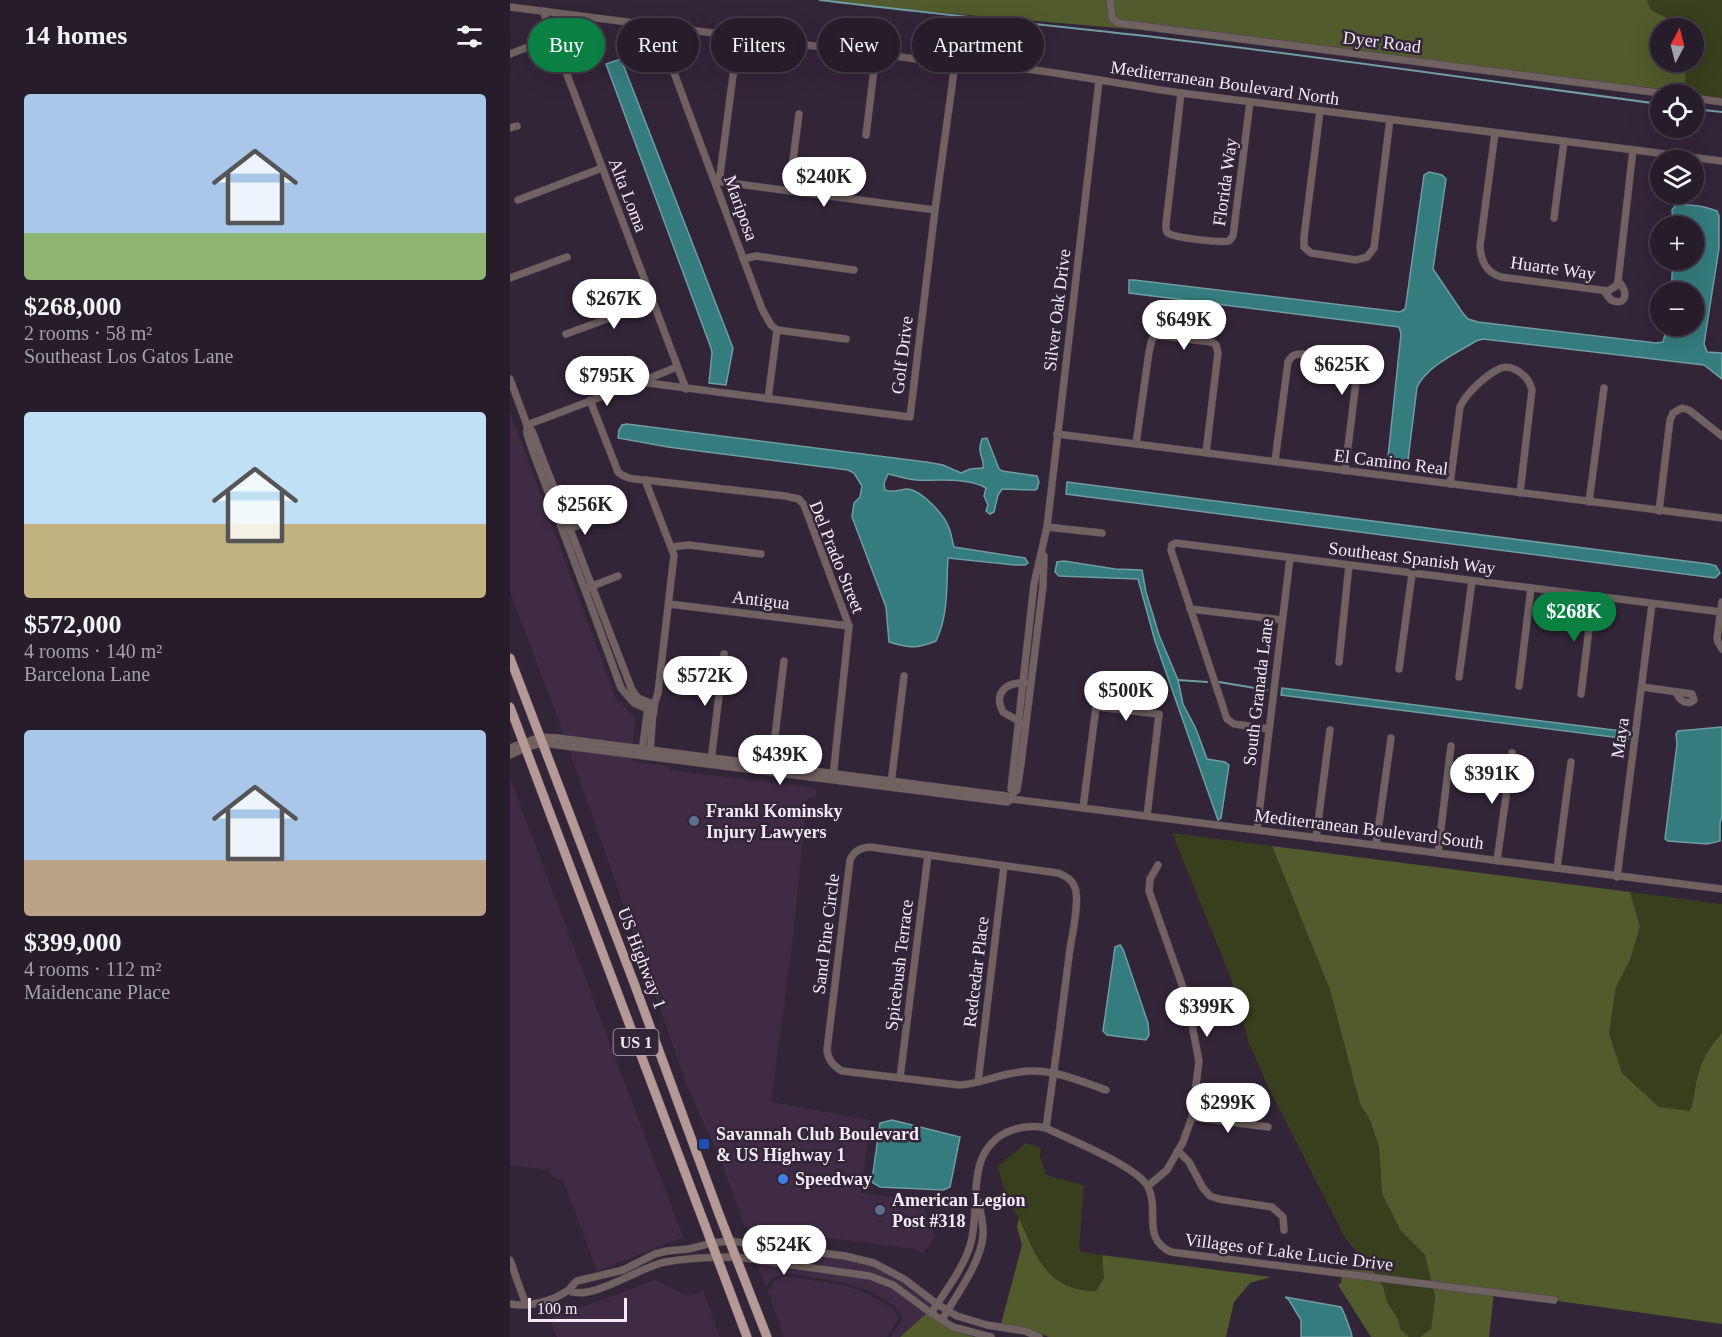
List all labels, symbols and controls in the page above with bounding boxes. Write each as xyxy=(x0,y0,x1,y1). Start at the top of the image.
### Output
chip: Buy xyxy=(528,18,605,72)
chip: Rent xyxy=(617,18,699,72)
chip: Filters xyxy=(711,18,806,72)
chip: New xyxy=(818,18,900,72)
chip: Apartment xyxy=(912,18,1044,72)
north arrow xyxy=(1650,18,1704,72)
map controls xyxy=(1650,18,1704,336)
icon: filters xyxy=(453,20,486,53)
text: 14 homes xyxy=(24,21,127,50)
street label: Dyer Road xyxy=(1342,27,1422,57)
street label: Mediterranean Boulevard North xyxy=(1109,57,1341,109)
button: locate xyxy=(1650,84,1704,138)
icon: home xyxy=(201,133,309,241)
street label: Florida Way xyxy=(1209,137,1241,227)
button: layers xyxy=(1650,150,1704,204)
street label: Alta Loma xyxy=(605,155,651,235)
pin: $240K xyxy=(782,157,866,208)
text: $240K xyxy=(796,165,852,187)
street label: Mariposa xyxy=(720,173,762,243)
button: + xyxy=(1650,216,1704,270)
street label: Silver Oak Drive xyxy=(1040,248,1074,372)
street label: Huarte Way xyxy=(1509,252,1597,284)
pin: $267K xyxy=(572,279,656,330)
button: − xyxy=(1650,282,1704,336)
text: $267K xyxy=(586,287,642,309)
text: $268,000 xyxy=(24,292,122,321)
pin: $649K xyxy=(1142,300,1226,351)
text: $649K xyxy=(1156,308,1212,330)
street label: Golf Drive xyxy=(887,315,917,395)
text: 2 rooms · 58 m² xyxy=(24,322,152,344)
text: Southeast Los Gatos Lane xyxy=(24,345,233,367)
pin: $625K xyxy=(1300,345,1384,396)
text: $625K xyxy=(1314,353,1370,375)
pin: $795K xyxy=(565,356,649,407)
text: $795K xyxy=(579,364,635,386)
street label: El Camino Real xyxy=(1333,445,1449,479)
icon: home xyxy=(201,451,309,559)
pin: $256K xyxy=(543,485,627,536)
text: $256K xyxy=(557,493,613,515)
street label: Del Prado Street xyxy=(805,498,869,616)
street label: Southeast Spanish Way xyxy=(1327,538,1497,578)
street label: Antigua xyxy=(731,587,791,613)
pin: $268K xyxy=(1532,592,1616,643)
text: $268K xyxy=(1546,600,1602,622)
text: $572,000 xyxy=(24,610,122,639)
street label: South Granada Lane xyxy=(1239,617,1277,767)
text: 4 rooms · 140 m² xyxy=(24,640,162,662)
pin: $572K xyxy=(663,656,747,707)
text: Barcelona Lane xyxy=(24,663,150,685)
text: $572K xyxy=(677,664,733,686)
pin: $500K xyxy=(1084,671,1168,722)
text: $500K xyxy=(1098,679,1154,701)
street label: Maya xyxy=(1607,716,1633,760)
pin: $439K xyxy=(738,735,822,786)
text: $439K xyxy=(752,743,808,765)
pin: $391K xyxy=(1450,754,1534,805)
text: $391K xyxy=(1464,762,1520,784)
icon: home xyxy=(201,769,309,877)
place label: Frankl Kominsky Injury Lawyers xyxy=(706,801,843,842)
street label: Mediterranean Boulevard South xyxy=(1253,805,1485,853)
marker: Frankl Kominsky Injury Lawyers xyxy=(687,814,701,828)
street label: Sand Pine Circle xyxy=(809,873,843,995)
street label: Spicebush Terrace xyxy=(881,898,917,1032)
street label: US Highway 1 xyxy=(613,904,671,1012)
street label: Redcedar Place xyxy=(959,915,993,1029)
text: $399,000 xyxy=(24,928,122,957)
text: 4 rooms · 112 m² xyxy=(24,958,161,980)
text: Maidencane Place xyxy=(24,981,170,1003)
pin: $399K xyxy=(1165,987,1249,1038)
text: $399K xyxy=(1179,995,1235,1017)
road number: US 1 xyxy=(614,1029,658,1055)
pin: $299K xyxy=(1186,1083,1270,1134)
text: $299K xyxy=(1200,1091,1256,1113)
place label: Savannah Club Boulevard & US Highway 1 xyxy=(716,1124,919,1165)
marker: Savannah Club Boulevard & US Highway 1 xyxy=(697,1137,711,1151)
place label: Speedway xyxy=(795,1169,872,1189)
marker: Speedway xyxy=(776,1172,790,1186)
place label: American Legion Post #318 xyxy=(892,1190,1025,1231)
marker: American Legion Post #318 xyxy=(873,1203,887,1217)
pin: $524K xyxy=(742,1225,826,1276)
street label: Villages of Lake Lucie Drive xyxy=(1184,1229,1394,1275)
text: $524K xyxy=(756,1233,812,1255)
scale bar xyxy=(528,1295,627,1322)
text: 100 m xyxy=(537,1300,577,1317)

